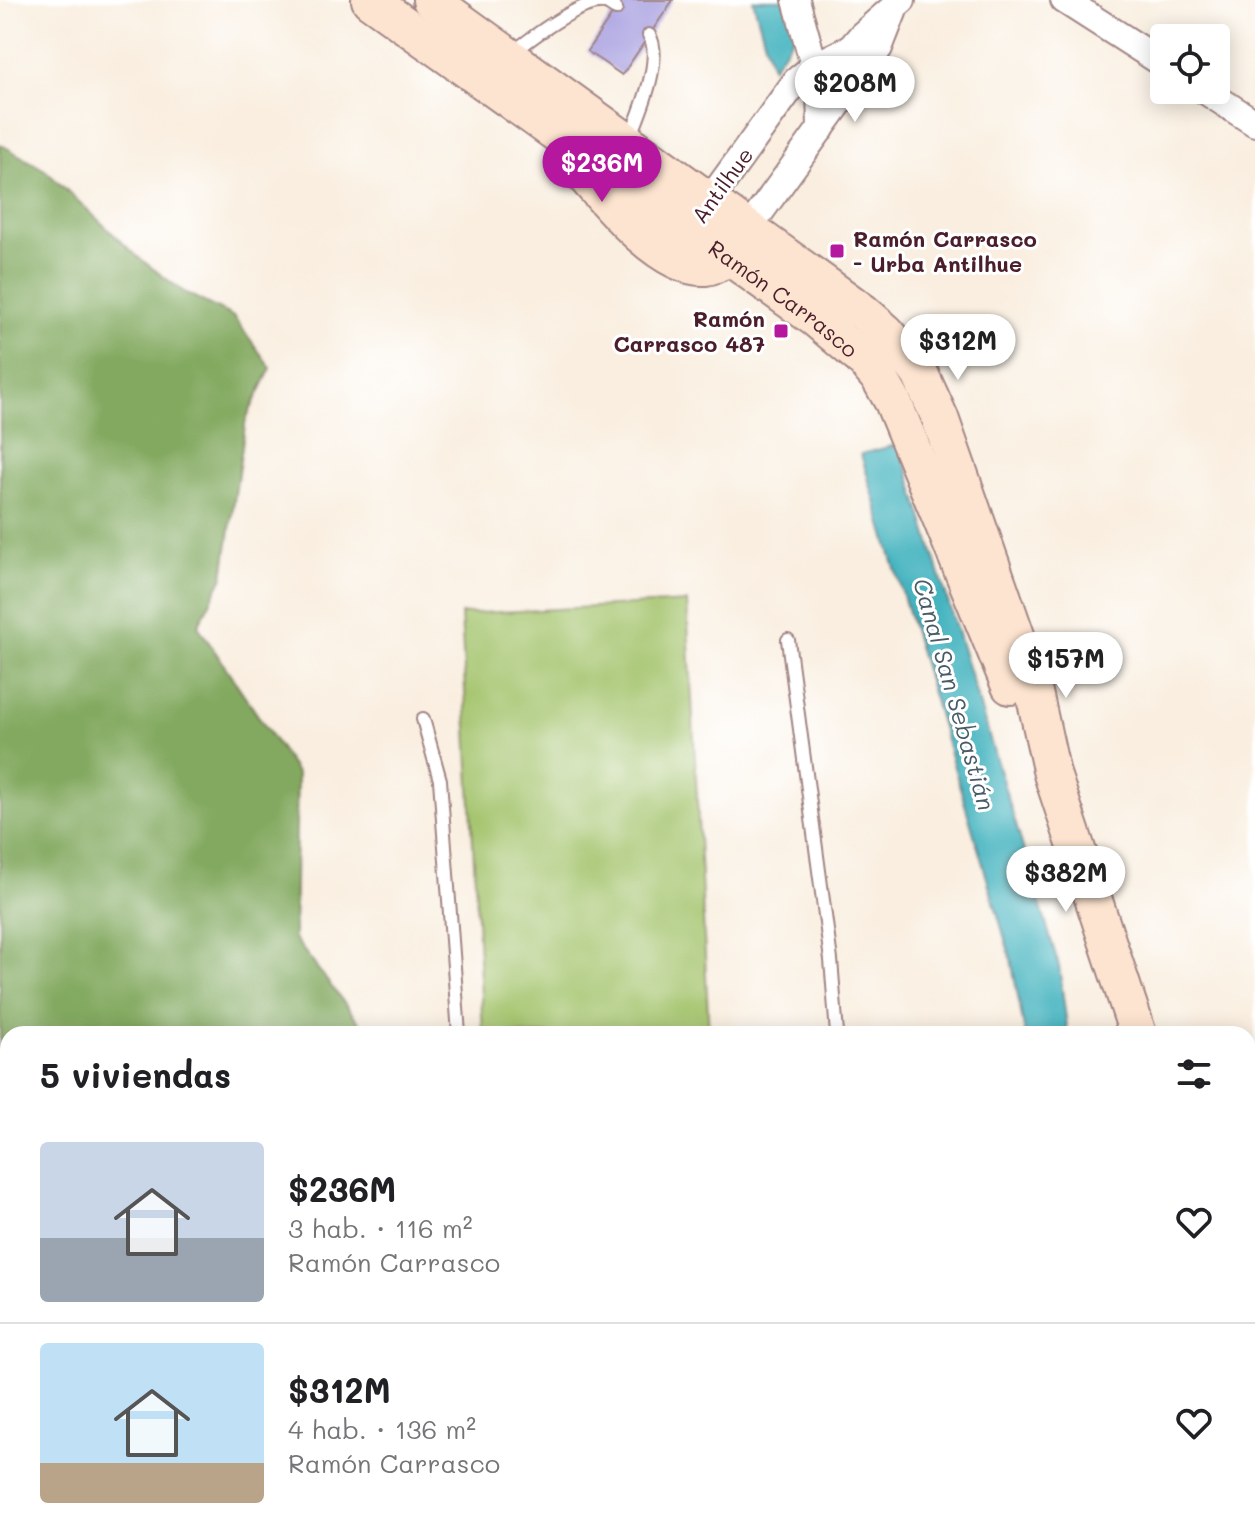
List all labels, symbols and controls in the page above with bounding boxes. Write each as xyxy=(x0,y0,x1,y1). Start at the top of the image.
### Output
map controls xyxy=(1150,24,1230,104)
button: locate xyxy=(1150,24,1230,104)
pin: $208M xyxy=(799,56,911,124)
text: $208M xyxy=(813,65,897,99)
pin: $236M xyxy=(546,136,658,204)
street label: Antilhue xyxy=(685,141,759,229)
text: $236M xyxy=(561,145,643,179)
place label: Ramón Carrasco - Urba Antilhue xyxy=(853,224,1037,278)
street label: Ramón Carrasco xyxy=(703,233,865,363)
marker: Ramón Carrasco - Urba Antilhue xyxy=(828,242,846,260)
place label: Ramón Carrasco 487 xyxy=(613,304,765,358)
pin: $312M xyxy=(902,314,1014,382)
marker: Ramón Carrasco 487 xyxy=(772,322,790,340)
text: $312M xyxy=(919,323,997,357)
water label: Canal San Sebastián xyxy=(907,574,1003,814)
pin: $157M xyxy=(1010,632,1122,700)
text: $157M xyxy=(1027,641,1105,675)
pin: $382M xyxy=(1010,846,1122,914)
text: $382M xyxy=(1024,855,1108,889)
text: 5 viviendas xyxy=(40,1052,231,1097)
icon: filters xyxy=(1172,1052,1216,1096)
text: $236M xyxy=(288,1166,397,1211)
icon: home xyxy=(104,1174,200,1270)
icon: heart xyxy=(1172,1200,1216,1244)
text: 3 hab. · 116 m² xyxy=(288,1211,472,1245)
text: Ramón Carrasco xyxy=(288,1245,500,1279)
text: $312M xyxy=(288,1367,391,1412)
icon: home xyxy=(104,1375,200,1471)
icon: heart xyxy=(1172,1401,1216,1445)
text: 4 hab. · 136 m² xyxy=(288,1412,476,1446)
text: Ramón Carrasco xyxy=(288,1446,500,1480)

